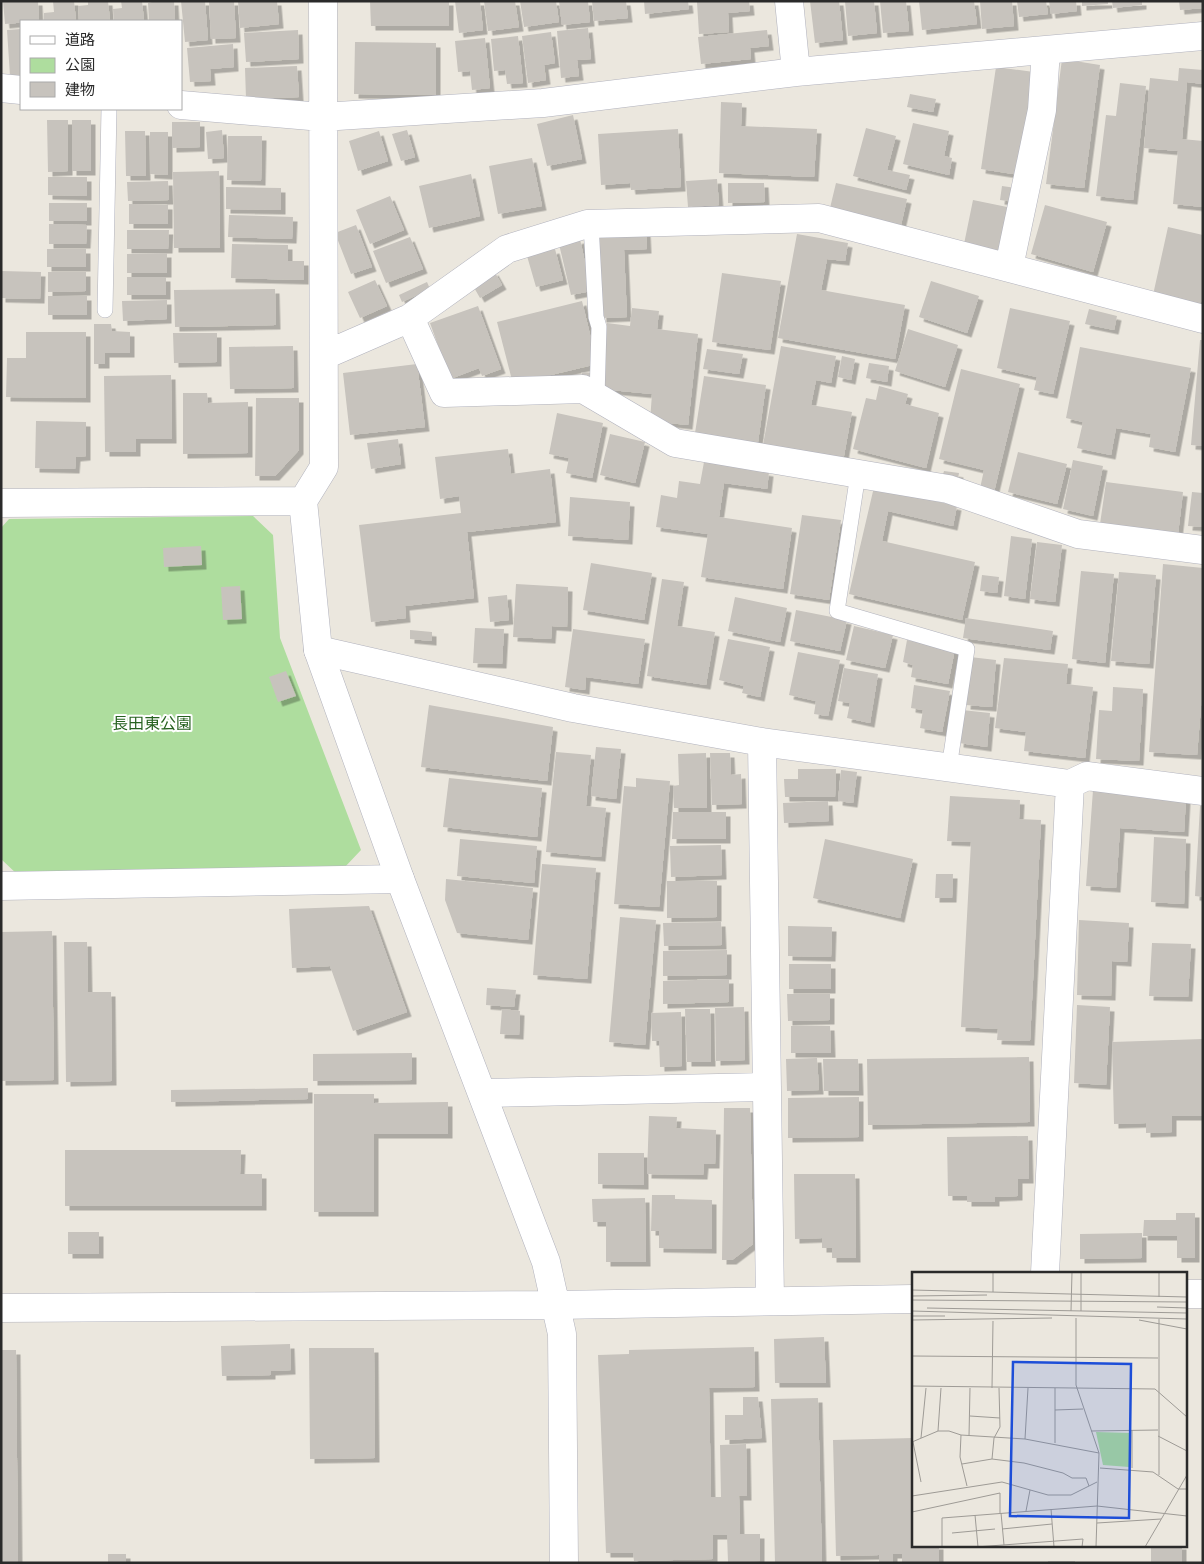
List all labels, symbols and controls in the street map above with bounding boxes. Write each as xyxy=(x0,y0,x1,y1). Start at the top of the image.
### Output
legend xyxy=(20,20,182,110)
text: 道路 xyxy=(65,30,95,49)
text: 公園 xyxy=(65,55,95,74)
text: 建物 xyxy=(65,80,95,99)
park label: 長田東公園 xyxy=(112,713,192,733)
inset map xyxy=(912,1272,1186,1546)

